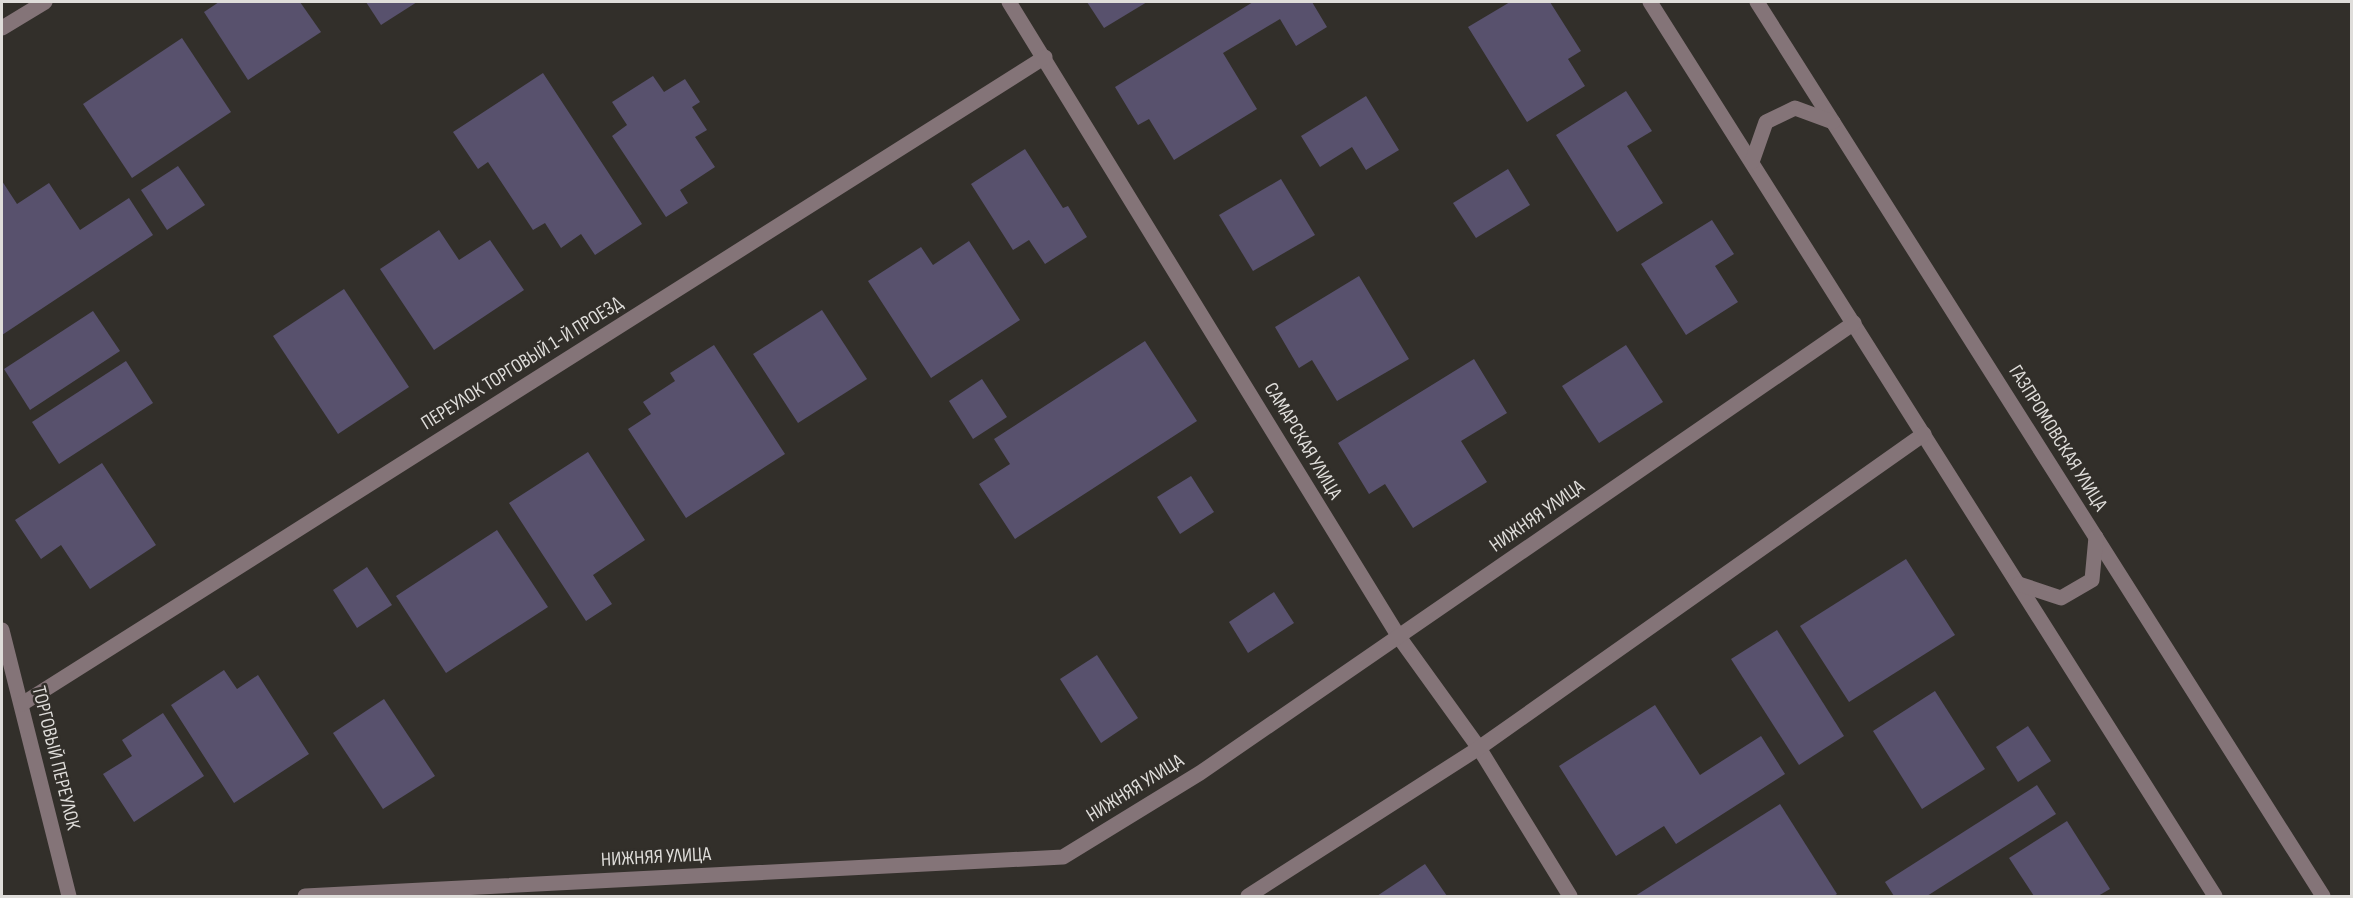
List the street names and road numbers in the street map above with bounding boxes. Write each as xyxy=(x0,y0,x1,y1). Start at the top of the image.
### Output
street label: ПЕРЕУЛОК ТОРГОВЫЙ 1-Й ПРОЕЗД xyxy=(417,291,628,435)
street label: ГАЗПРОМОВСКАЯ УЛИЦА xyxy=(2003,361,2113,516)
street label: САМАРСКАЯ УЛИЦА xyxy=(1259,378,1347,504)
street label: НИЖНЯЯ УЛИЦА xyxy=(1485,474,1589,557)
street label: ТОРГОВЫЙ ПЕРЕУЛОК xyxy=(27,684,85,832)
street label: НИЖНЯЯ УЛИЦА xyxy=(1082,748,1188,827)
street label: НИЖНЯЯ УЛИЦА xyxy=(600,842,712,872)

